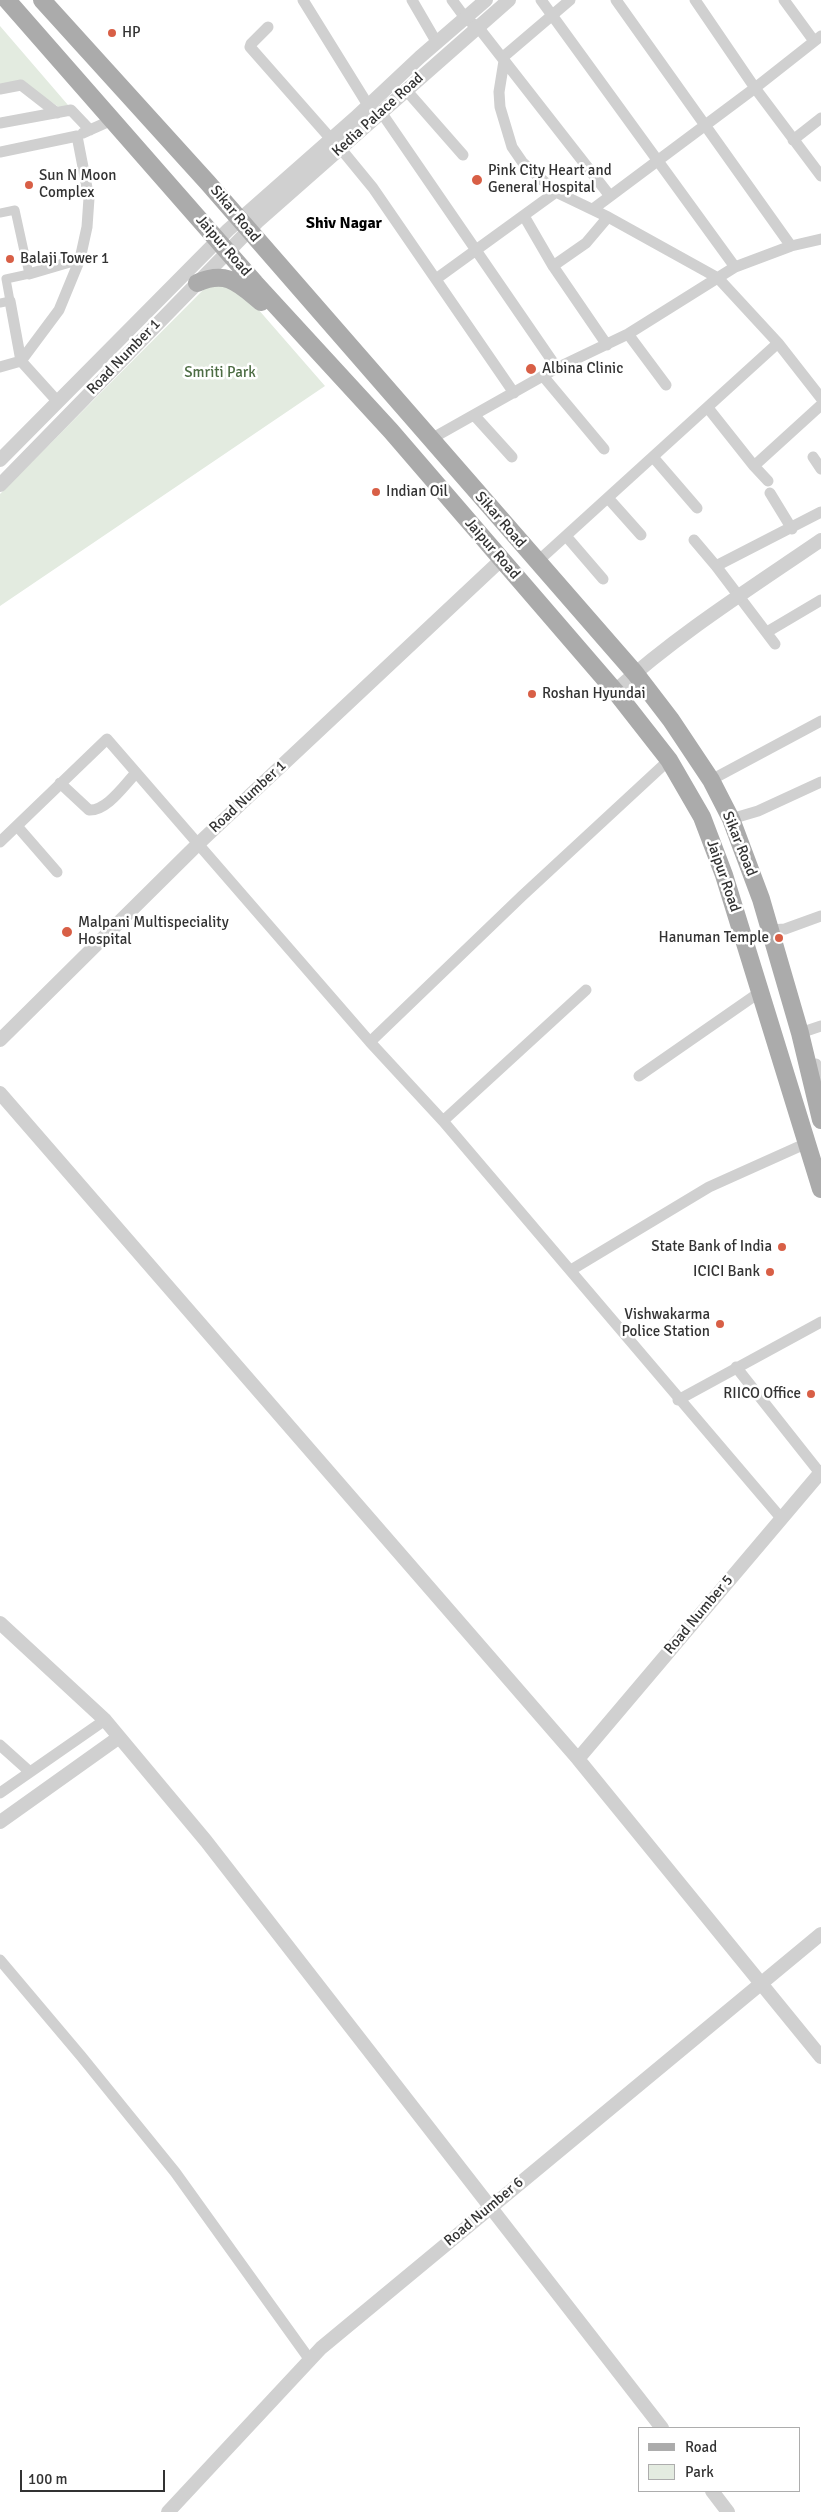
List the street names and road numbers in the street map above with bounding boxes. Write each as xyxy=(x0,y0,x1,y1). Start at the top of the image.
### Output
street label: Kedia Palace Road xyxy=(329,69,427,161)
street label: Sikar Road xyxy=(206,182,264,246)
street label: Jaipur Road xyxy=(192,212,254,280)
street label: Road Number 1 xyxy=(83,315,165,399)
street label: Sikar Road xyxy=(471,488,529,552)
street label: Jaipur Road xyxy=(461,515,523,583)
street label: Road Number 1 xyxy=(206,757,290,837)
street label: Sikar Road xyxy=(718,809,760,879)
street label: Jaipur Road xyxy=(702,838,744,914)
street label: Road Number 5 xyxy=(661,1572,737,1658)
street label: Road Number 6 xyxy=(441,2174,527,2250)

